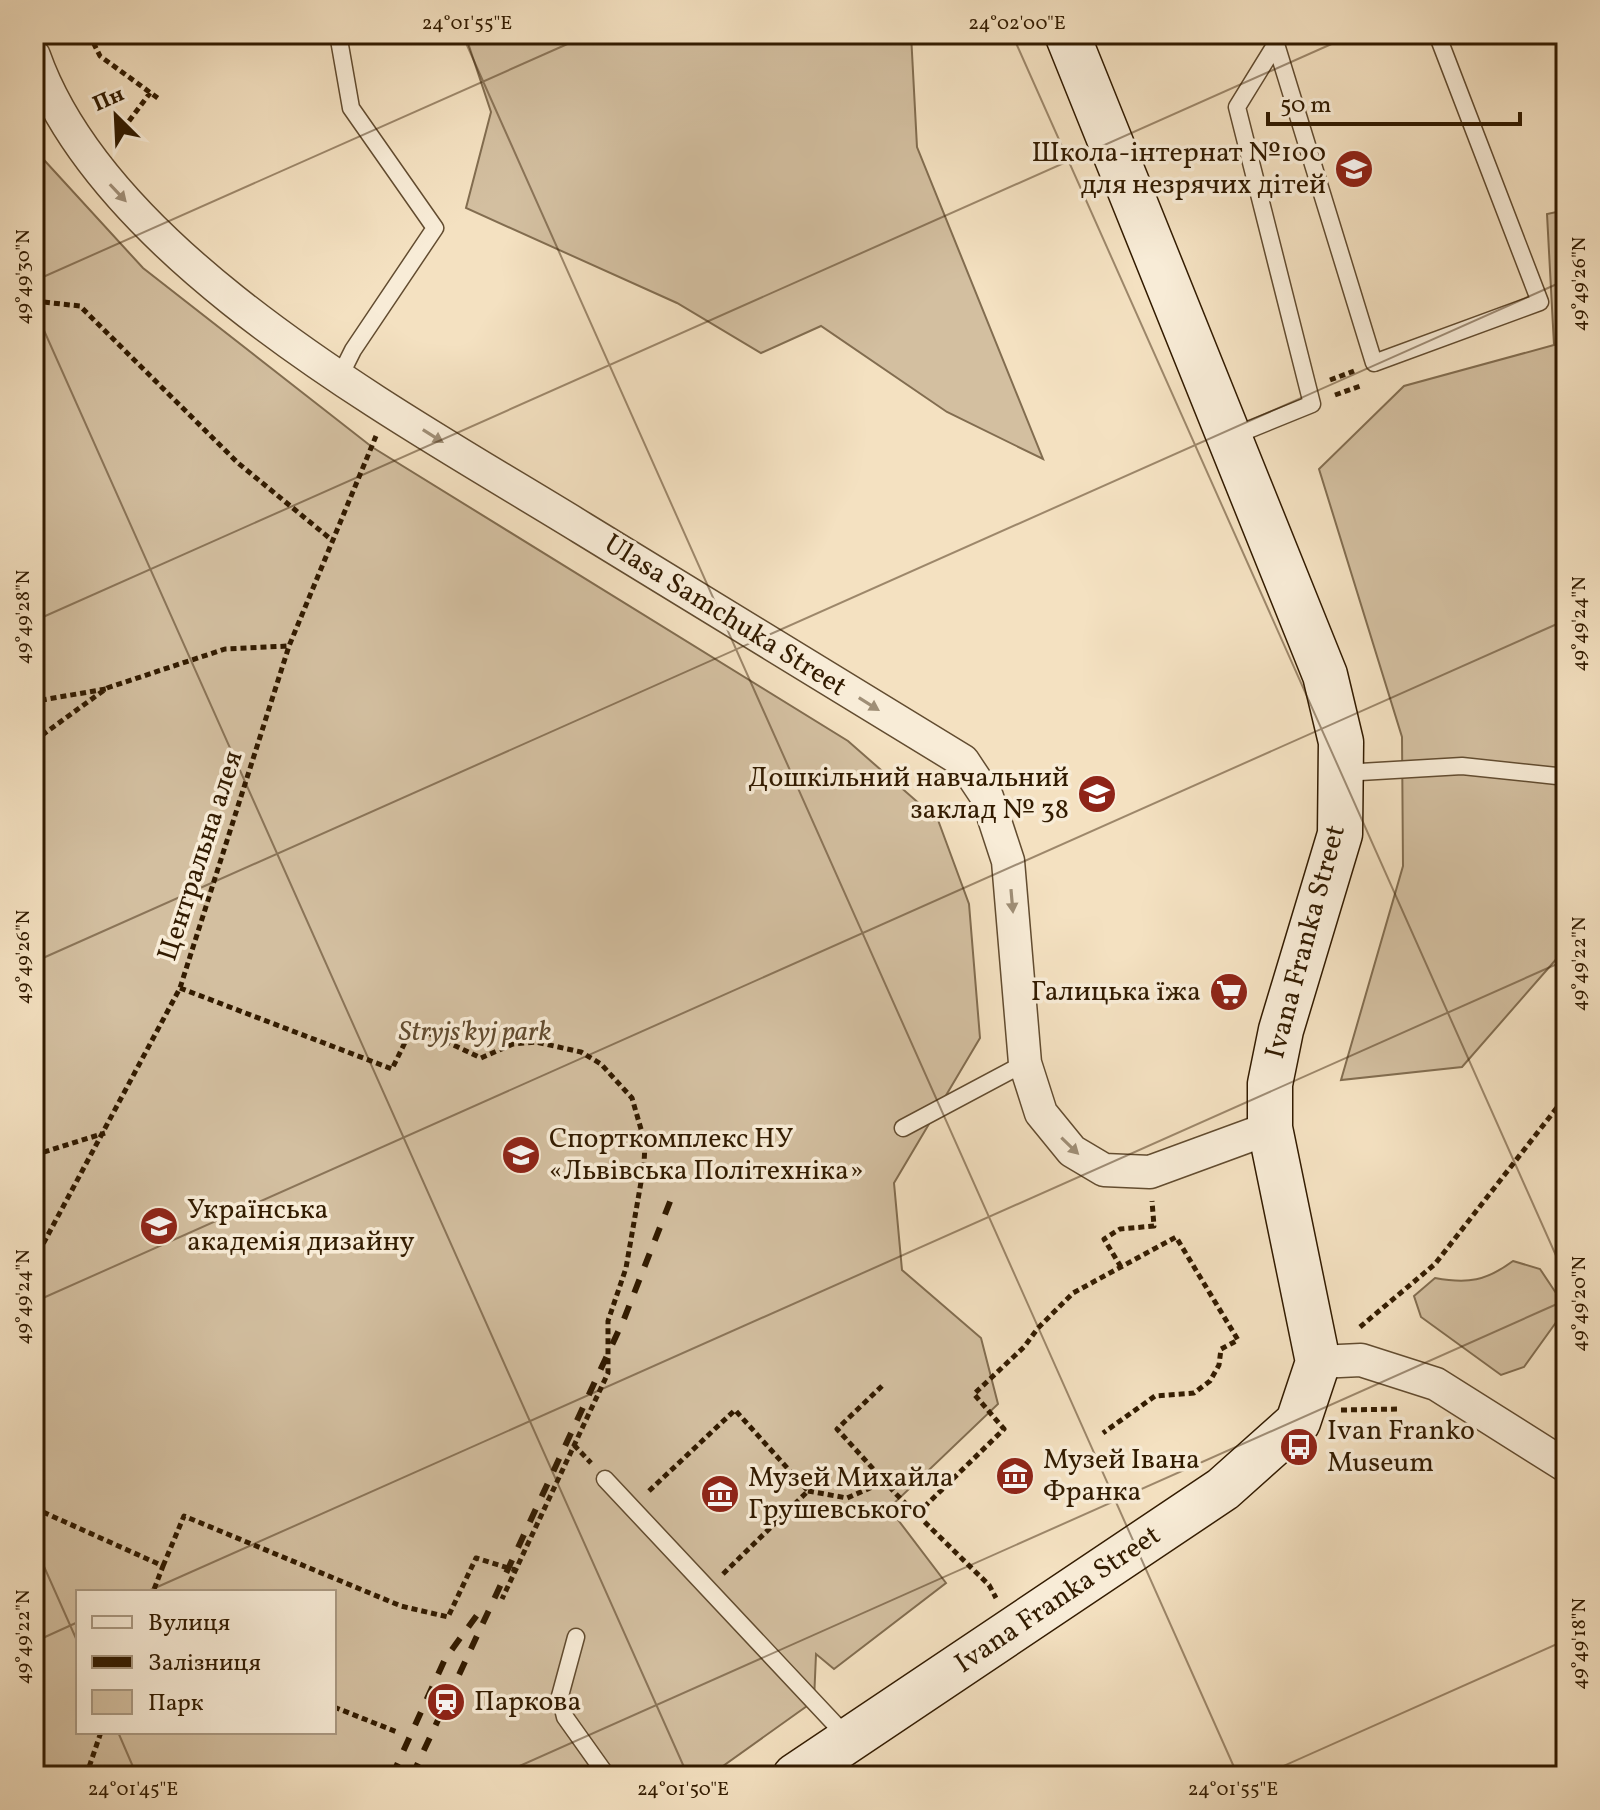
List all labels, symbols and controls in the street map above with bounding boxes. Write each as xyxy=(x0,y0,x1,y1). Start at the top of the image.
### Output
text: 24°01'55"E xyxy=(422,10,512,38)
text: 24°02'00"E xyxy=(968,10,1066,38)
north arrow xyxy=(76,76,156,156)
scale bar xyxy=(1268,76,1520,126)
text: Пн xyxy=(88,79,129,121)
text: 50 m xyxy=(1280,89,1332,123)
place label: Школа-інтернат №100 для незрячих дітей xyxy=(1032,134,1326,205)
school or university icon: Школа-інтернат №100 для незрячих дітей xyxy=(1333,148,1375,190)
one-way arrow xyxy=(109,183,127,202)
text: 49°49'30"N xyxy=(10,229,38,325)
text: 49°49'26"N xyxy=(1566,236,1594,331)
one-way arrow xyxy=(422,429,444,443)
street label: Ulasa Samchuka Street xyxy=(596,525,854,707)
text: 49°49'28"N xyxy=(10,569,38,664)
text: 49°49'24"N xyxy=(1566,576,1594,672)
one-way arrow xyxy=(858,697,880,711)
street label: Центральна алея xyxy=(149,746,253,966)
place label: Дошкільний навчальний заклад № 38 xyxy=(748,759,1069,830)
school or university icon: Дошкільний навчальний заклад № 38 xyxy=(1076,773,1118,815)
street label: Ivana Franka Street xyxy=(1256,821,1356,1063)
one-way arrow xyxy=(1005,888,1018,913)
text: 49°49'26"N xyxy=(10,909,38,1004)
text: 49°49'22"N xyxy=(1566,916,1594,1012)
supermarket icon: Галицька їжа xyxy=(1208,971,1250,1013)
place label: Галицька їжа xyxy=(1031,973,1201,1012)
park label: Stryjs'kyj park xyxy=(398,1013,552,1052)
place label: Спорткомплекс НУ «Львівська Політехніка» xyxy=(549,1120,863,1191)
school or university icon: Спорткомплекс НУ «Львівська Політехніка» xyxy=(500,1134,542,1176)
one-way arrow xyxy=(1060,1137,1079,1155)
place label: Українська академія дизайну xyxy=(187,1191,415,1262)
school or university icon: Українська академія дизайну xyxy=(138,1205,180,1247)
text: 49°49'24"N xyxy=(10,1249,38,1345)
text: 49°49'20"N xyxy=(1566,1256,1594,1352)
place label: Ivan Franko Museum xyxy=(1327,1412,1475,1483)
bus stop icon: Ivan Franko Museum xyxy=(1278,1426,1320,1468)
place label: Музей Івана Франка xyxy=(1043,1441,1200,1512)
museum icon: Музей Івана Франка xyxy=(994,1455,1036,1497)
place label: Музей Михайла Грушевського xyxy=(748,1459,954,1530)
museum icon: Музей Михайла Грушевського xyxy=(699,1473,741,1515)
street label: Ivana Franka Street xyxy=(947,1517,1169,1683)
text: 49°49'22"N xyxy=(10,1589,38,1685)
legend xyxy=(76,1590,336,1734)
text: 49°49'18"N xyxy=(1566,1598,1594,1690)
text: Вулиця xyxy=(148,1607,230,1641)
text: Залізниця xyxy=(148,1647,261,1681)
station icon: Паркова xyxy=(425,1681,467,1723)
place label: Паркова xyxy=(474,1683,581,1722)
text: Парк xyxy=(148,1687,204,1721)
text: 24°01'45"E xyxy=(88,1776,178,1804)
text: 24°01'50"E xyxy=(637,1776,729,1804)
text: 24°01'55"E xyxy=(1188,1776,1278,1804)

